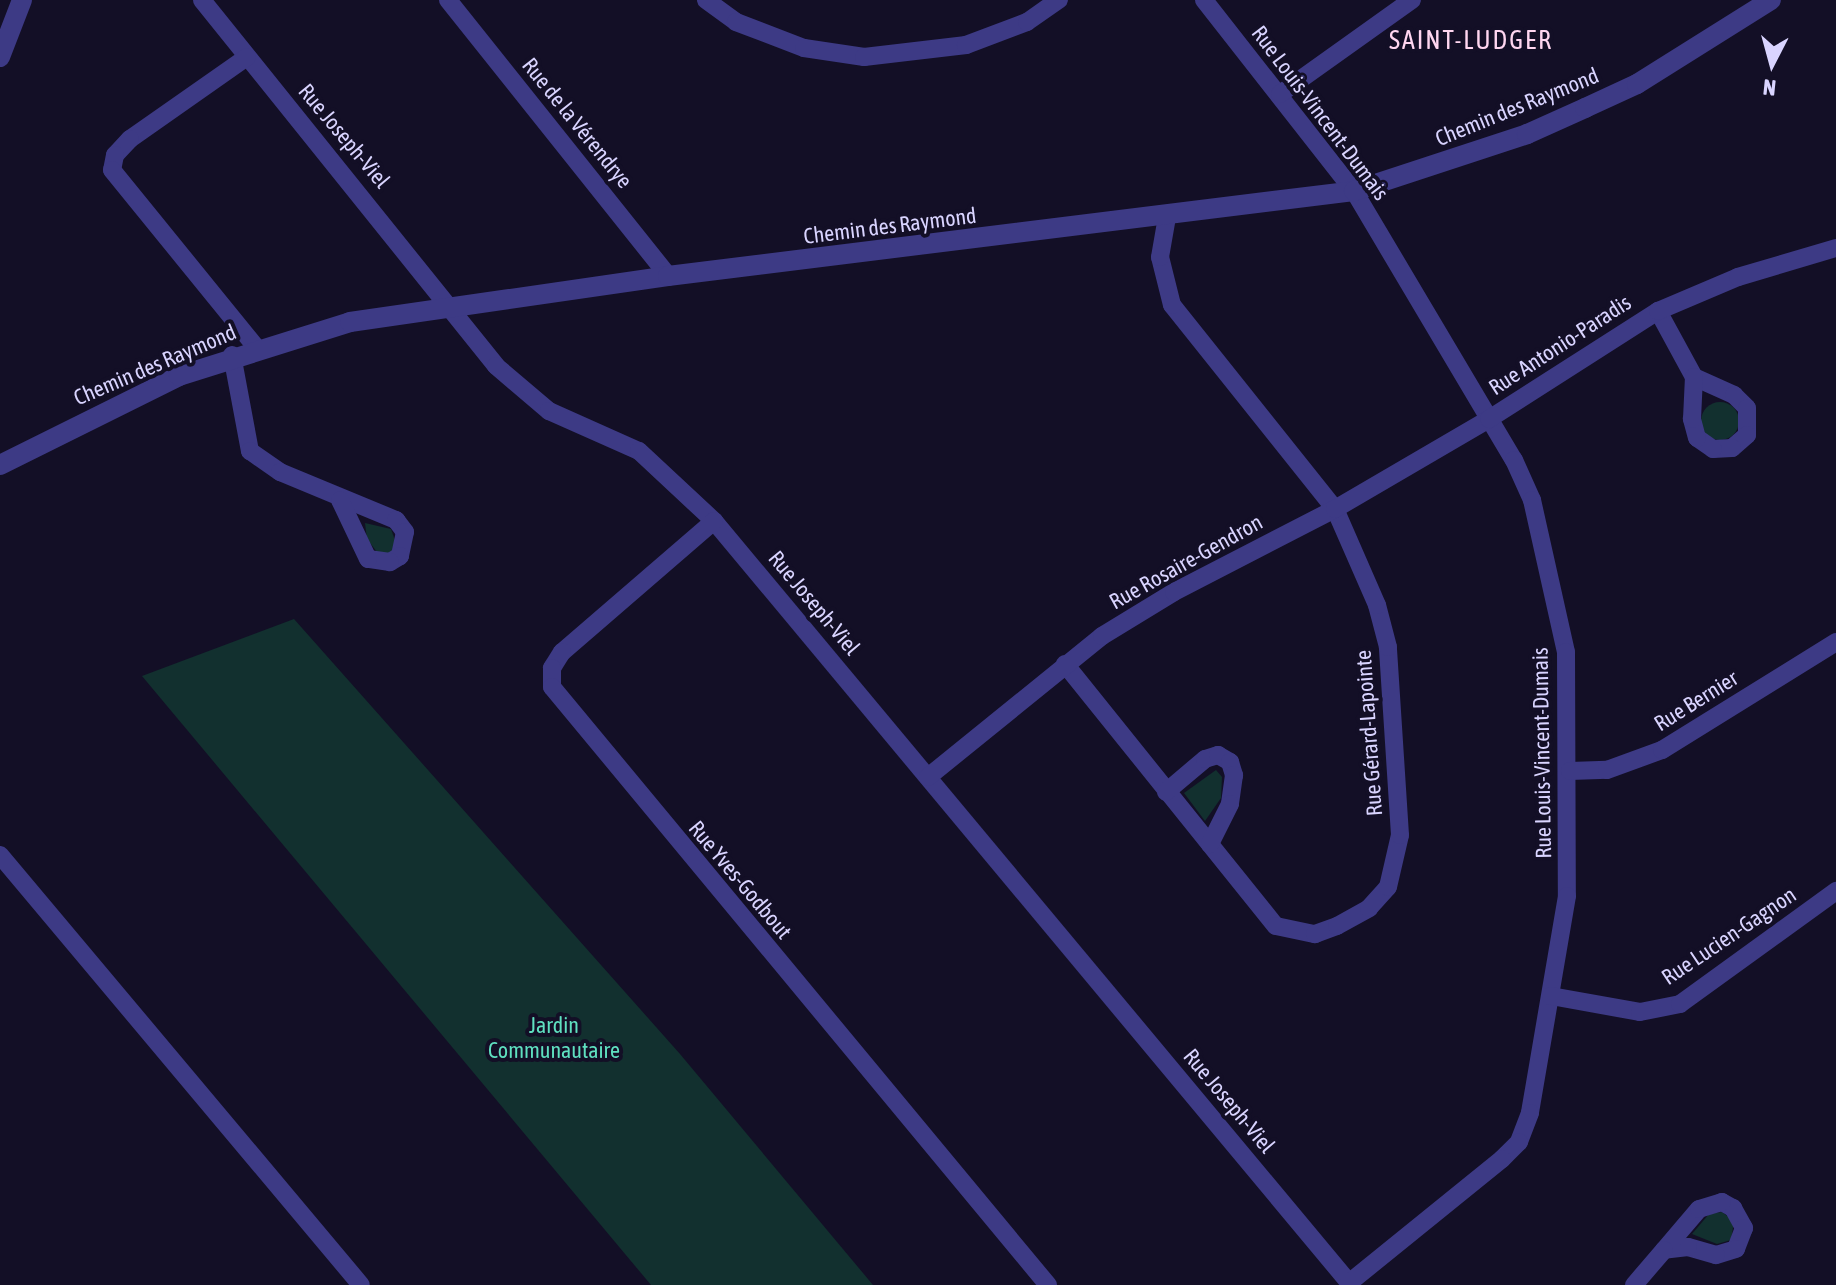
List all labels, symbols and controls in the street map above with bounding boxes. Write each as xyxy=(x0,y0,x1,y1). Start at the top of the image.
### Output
street label: Rue Louis-Vincent-Dumais xyxy=(1246,21,1394,205)
north arrow xyxy=(1732,24,1812,104)
district label: SAINT-LUDGER xyxy=(1389,25,1553,57)
street label: Rue de la Vérendrye xyxy=(516,52,638,194)
street label: Chemin des Raymond xyxy=(1431,62,1603,152)
text: N xyxy=(1762,74,1777,101)
street label: Rue Joseph-Viel xyxy=(293,78,395,194)
street label: Chemin des Raymond xyxy=(802,202,978,250)
street label: Rue Antonio-Paradis xyxy=(1484,289,1636,401)
street label: Chemin des Raymond xyxy=(70,319,240,411)
street label: Rue Rosaire-Gendron xyxy=(1105,509,1267,615)
street label: Rue Joseph-Viel xyxy=(763,545,865,661)
street label: Rue Louis-Vincent-Dumais xyxy=(1527,647,1557,859)
street label: Rue Gérard-Lapointe xyxy=(1350,649,1388,817)
street label: Rue Bernier xyxy=(1649,665,1743,737)
street label: Rue Yves-Godbout xyxy=(683,816,797,944)
street label: Rue Lucien-Gagnon xyxy=(1657,881,1801,991)
park label: Jardin Communautaire xyxy=(488,1012,620,1064)
street label: Rue Joseph-Viel xyxy=(1178,1043,1280,1159)

